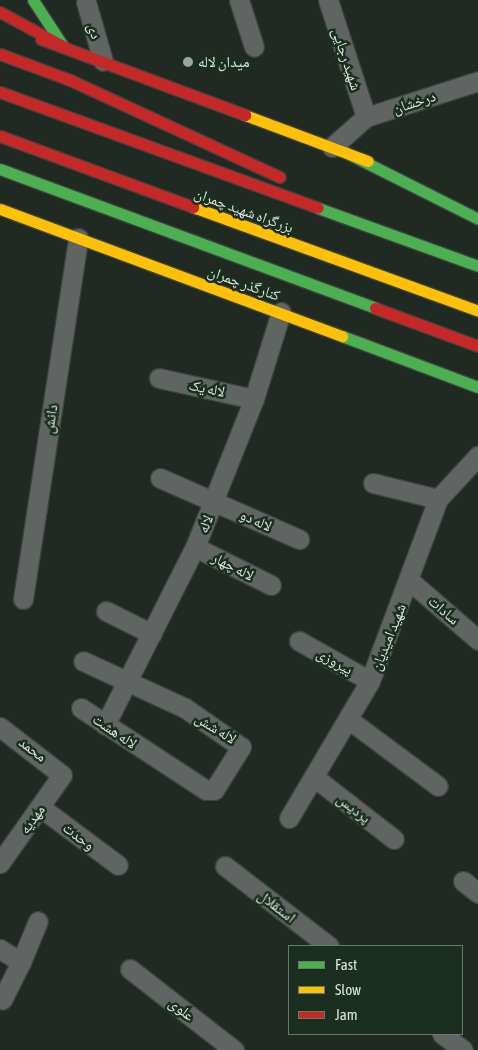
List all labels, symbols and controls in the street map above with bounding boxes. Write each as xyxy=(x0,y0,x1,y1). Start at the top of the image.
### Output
street label: دی xyxy=(84,21,106,41)
street label: شهید رجایی xyxy=(328,25,366,93)
place label: میدان لاله xyxy=(198,53,249,71)
marker: میدان لاله xyxy=(182,56,194,68)
street label: درخشان xyxy=(390,87,438,117)
street label: بزرگراه شهید چمران xyxy=(192,184,296,236)
street label: کنارگذر چمران xyxy=(205,262,283,304)
street label: لاله یک xyxy=(187,375,227,401)
street label: دانش xyxy=(39,403,61,435)
street label: لاله دو xyxy=(237,505,275,535)
street label: لاله xyxy=(193,512,217,536)
street label: لاله چهار xyxy=(209,548,257,584)
street label: سادات xyxy=(425,592,463,628)
street label: شهید امیدیان xyxy=(366,601,410,673)
street label: پیروزی xyxy=(314,644,356,678)
street label: لاله شش xyxy=(192,708,240,748)
street label: لاله هشت xyxy=(89,710,141,752)
street label: محمد xyxy=(16,733,50,765)
street label: پردیس xyxy=(334,789,374,827)
street label: مهدیه xyxy=(15,801,49,837)
street label: وحدت xyxy=(60,818,98,854)
street label: استقلال xyxy=(255,886,299,926)
legend xyxy=(288,945,463,1035)
text: Fast xyxy=(335,956,357,973)
text: Slow xyxy=(335,981,361,998)
street label: علوی xyxy=(166,993,198,1025)
text: Jam xyxy=(335,1006,358,1023)

